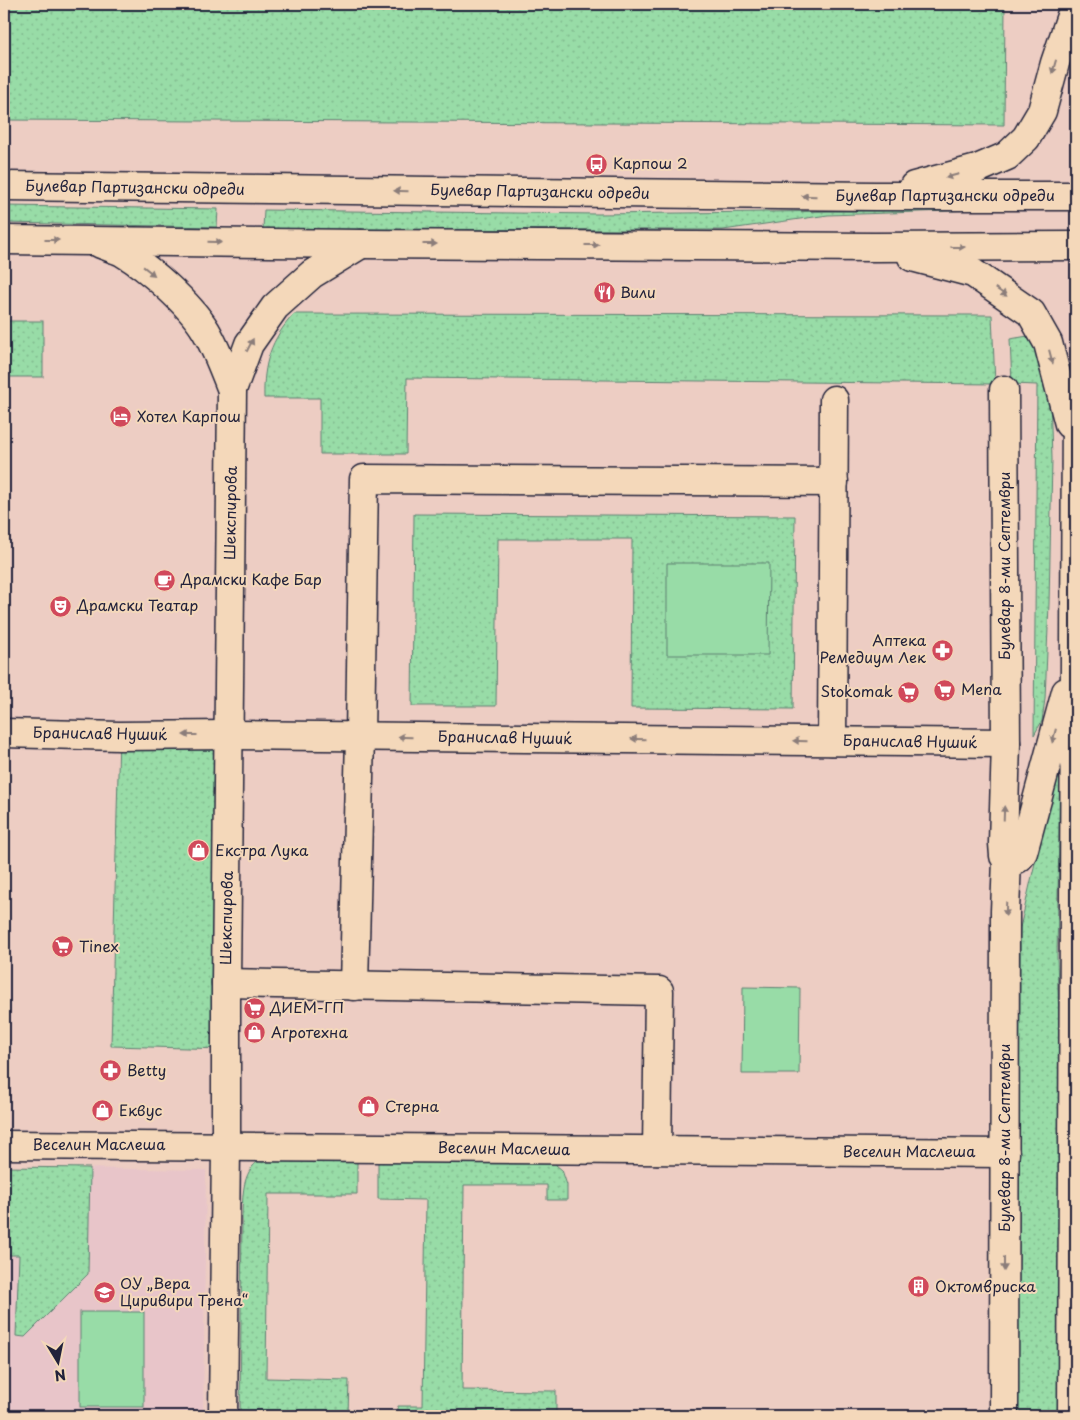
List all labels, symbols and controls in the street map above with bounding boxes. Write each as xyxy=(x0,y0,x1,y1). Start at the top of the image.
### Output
one-way arrow xyxy=(1050,59,1058,74)
place label: Карпош 2 xyxy=(613,151,688,174)
bus stop icon: Карпош 2 xyxy=(585,152,609,176)
one-way arrow xyxy=(944,172,960,180)
street label: Булевар Партизански одреди xyxy=(25,173,245,200)
street label: Булевар Партизански одреди xyxy=(430,177,650,204)
street label: Булевар Партизански одреди xyxy=(835,183,1055,206)
one-way arrow xyxy=(393,187,409,195)
one-way arrow xyxy=(801,191,817,199)
one-way arrow xyxy=(45,236,61,244)
one-way arrow xyxy=(207,238,223,246)
one-way arrow xyxy=(422,240,438,248)
one-way arrow xyxy=(585,241,601,249)
one-way arrow xyxy=(950,243,966,251)
one-way arrow xyxy=(142,266,155,277)
place label: Вили xyxy=(620,280,656,303)
restaurant icon: Вили xyxy=(592,281,616,305)
one-way arrow xyxy=(994,287,1008,297)
one-way arrow xyxy=(246,338,254,352)
one-way arrow xyxy=(1047,349,1055,364)
place label: Хотел Карпош xyxy=(137,404,241,427)
hotel icon: Хотел Карпош xyxy=(109,405,133,429)
street label: Шекспирова xyxy=(217,465,242,560)
street label: Булевар 8-ми Септември xyxy=(992,472,1015,660)
place label: Драмски Кафе Бар xyxy=(180,567,322,590)
cafe icon: Драмски Кафе Бар xyxy=(153,568,177,592)
place label: Драмски Театар xyxy=(76,593,198,616)
theatre icon: Драмски Театар xyxy=(49,594,73,618)
place label: Аптека Ремедиум Лек xyxy=(819,628,927,668)
pharmacy icon: Аптека Ремедиум Лек xyxy=(930,638,954,662)
place label: Mena xyxy=(961,677,1002,700)
supermarket icon: Mena xyxy=(933,678,957,702)
place label: Stokomak xyxy=(821,679,893,702)
supermarket icon: Stokomak xyxy=(897,680,921,704)
street label: Бранислав Нушиќ xyxy=(33,720,167,745)
street label: Бранислав Нушиќ xyxy=(438,724,572,749)
street label: Бранислав Нушиќ xyxy=(843,728,977,753)
one-way arrow xyxy=(1050,728,1058,744)
one-way arrow xyxy=(182,731,198,739)
one-way arrow xyxy=(397,733,413,741)
one-way arrow xyxy=(629,735,645,743)
one-way arrow xyxy=(792,737,808,745)
one-way arrow xyxy=(1000,804,1008,820)
place label: Екстра Лука xyxy=(215,838,309,861)
shop icon: Екстра Лука xyxy=(187,839,211,863)
street label: Шекспирова xyxy=(213,870,238,965)
one-way arrow xyxy=(1001,901,1009,917)
place label: Tinex xyxy=(79,934,119,957)
supermarket icon: Tinex xyxy=(51,935,75,959)
place label: ДИЕМ-ГП xyxy=(269,995,344,1018)
supermarket icon: ДИЕМ-ГП xyxy=(242,996,266,1020)
place label: Агротехна xyxy=(271,1020,348,1043)
shop icon: Агротехна xyxy=(243,1021,267,1045)
street label: Булевар 8-ми Септември xyxy=(992,1044,1015,1232)
place label: Betty xyxy=(127,1058,166,1081)
pharmacy icon: Betty xyxy=(99,1059,123,1083)
place label: Стерна xyxy=(385,1094,440,1117)
shop icon: Стерна xyxy=(357,1095,381,1119)
place label: Еквус xyxy=(119,1098,163,1121)
shop icon: Еквус xyxy=(91,1099,115,1123)
street label: Веселин Маслеша xyxy=(33,1132,166,1155)
street label: Веселин Маслеша xyxy=(437,1135,571,1160)
street label: Веселин Маслеша xyxy=(843,1139,976,1162)
one-way arrow xyxy=(1000,1256,1008,1272)
place label: ОУ „Вера Циривири Трена“ xyxy=(120,1271,248,1311)
place label: Октомвриска xyxy=(935,1274,1036,1297)
building icon: Октомвриска xyxy=(907,1275,931,1299)
school or university icon: ОУ „Вера Циривири Трена“ xyxy=(92,1281,116,1305)
north arrow xyxy=(32,1338,82,1388)
text: N xyxy=(53,1364,68,1387)

